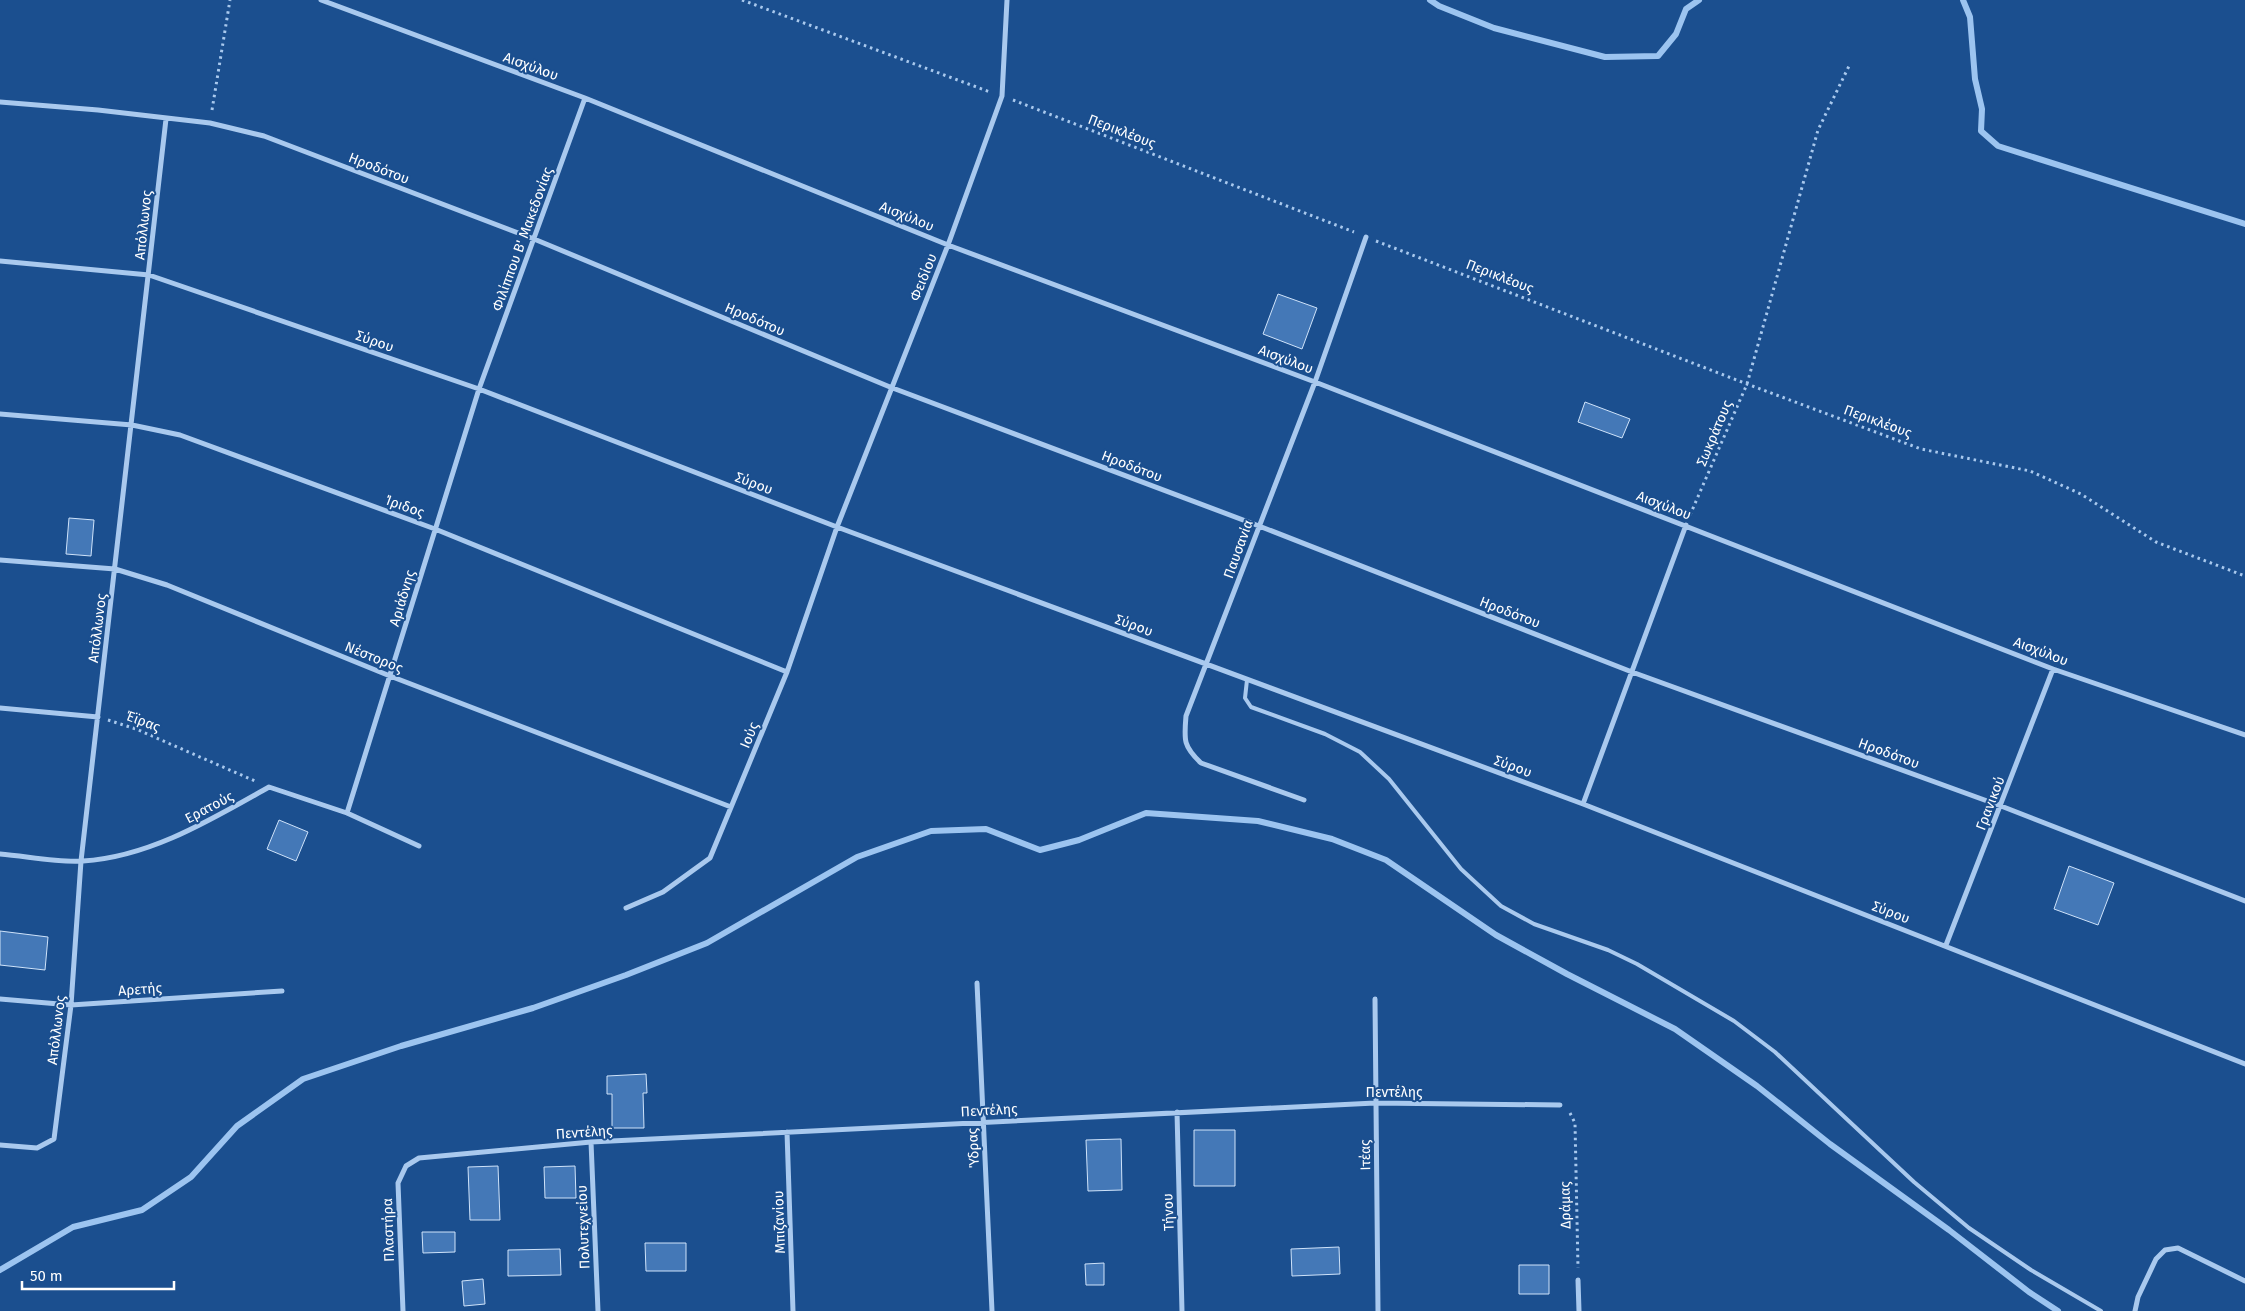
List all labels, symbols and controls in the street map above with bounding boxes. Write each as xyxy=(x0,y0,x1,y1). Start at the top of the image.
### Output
street label: Αισχύλου xyxy=(501,49,561,84)
street label: Περικλέους xyxy=(1086,111,1159,152)
street label: Ηροδότου xyxy=(346,149,412,188)
street label: Φιλίππου Β' Μακεδονίας xyxy=(489,164,557,313)
street label: Απόλλωνος xyxy=(131,189,156,261)
street label: Αισχύλου xyxy=(877,198,937,235)
street label: Φειδίου xyxy=(906,251,941,303)
street label: Περικλέους xyxy=(1464,256,1537,297)
street label: Ηροδότου xyxy=(722,299,788,340)
street label: Σύρου xyxy=(354,327,396,356)
street label: Αισχύλου xyxy=(1256,341,1316,378)
street label: Σωκράτους xyxy=(1693,397,1736,469)
street label: Περικλέους xyxy=(1841,401,1915,442)
street label: Ηροδότου xyxy=(1099,447,1165,486)
street label: Σύρου xyxy=(732,469,775,498)
street label: Αισχύλου xyxy=(1634,487,1694,524)
street label: Ίριδος xyxy=(383,492,427,522)
street label: Παυσανία xyxy=(1220,518,1257,581)
street label: Αριάδνης xyxy=(386,568,419,628)
street label: Απόλλωνος xyxy=(85,592,110,664)
street label: Ηροδότου xyxy=(1477,593,1543,632)
street label: Σύρου xyxy=(1113,611,1155,640)
street label: Αισχύλου xyxy=(2011,633,2071,670)
street label: Νέστορος xyxy=(342,638,406,677)
street label: Έϊρας xyxy=(123,707,163,736)
street label: Ιούς xyxy=(737,719,763,751)
street label: Ηροδότου xyxy=(1856,735,1922,772)
street label: Σύρου xyxy=(1492,752,1534,781)
street label: Γρανικού xyxy=(1972,774,2009,833)
street label: Ερατούς xyxy=(182,787,237,827)
street label: Σύρου xyxy=(1869,898,1912,927)
street label: Αρετής xyxy=(118,979,163,1000)
street label: Απόλλωνος xyxy=(44,994,69,1066)
street label: Πεντέλης xyxy=(1365,1084,1423,1101)
street label: Πεντέλης xyxy=(960,1100,1018,1120)
street label: Πεντέλης xyxy=(555,1122,614,1143)
street label: Ύδρας xyxy=(964,1127,983,1169)
street label: Ιτέας xyxy=(1357,1139,1374,1171)
street label: Δράμας xyxy=(1557,1181,1574,1229)
street label: Πολυτεχνείου xyxy=(574,1185,593,1269)
street label: Μπιζανίου xyxy=(770,1190,789,1254)
street label: Τήνου xyxy=(1159,1193,1178,1231)
street label: Πλαστήρα xyxy=(379,1198,398,1262)
scale bar xyxy=(22,1258,175,1290)
text: 50 m xyxy=(30,1267,63,1285)

